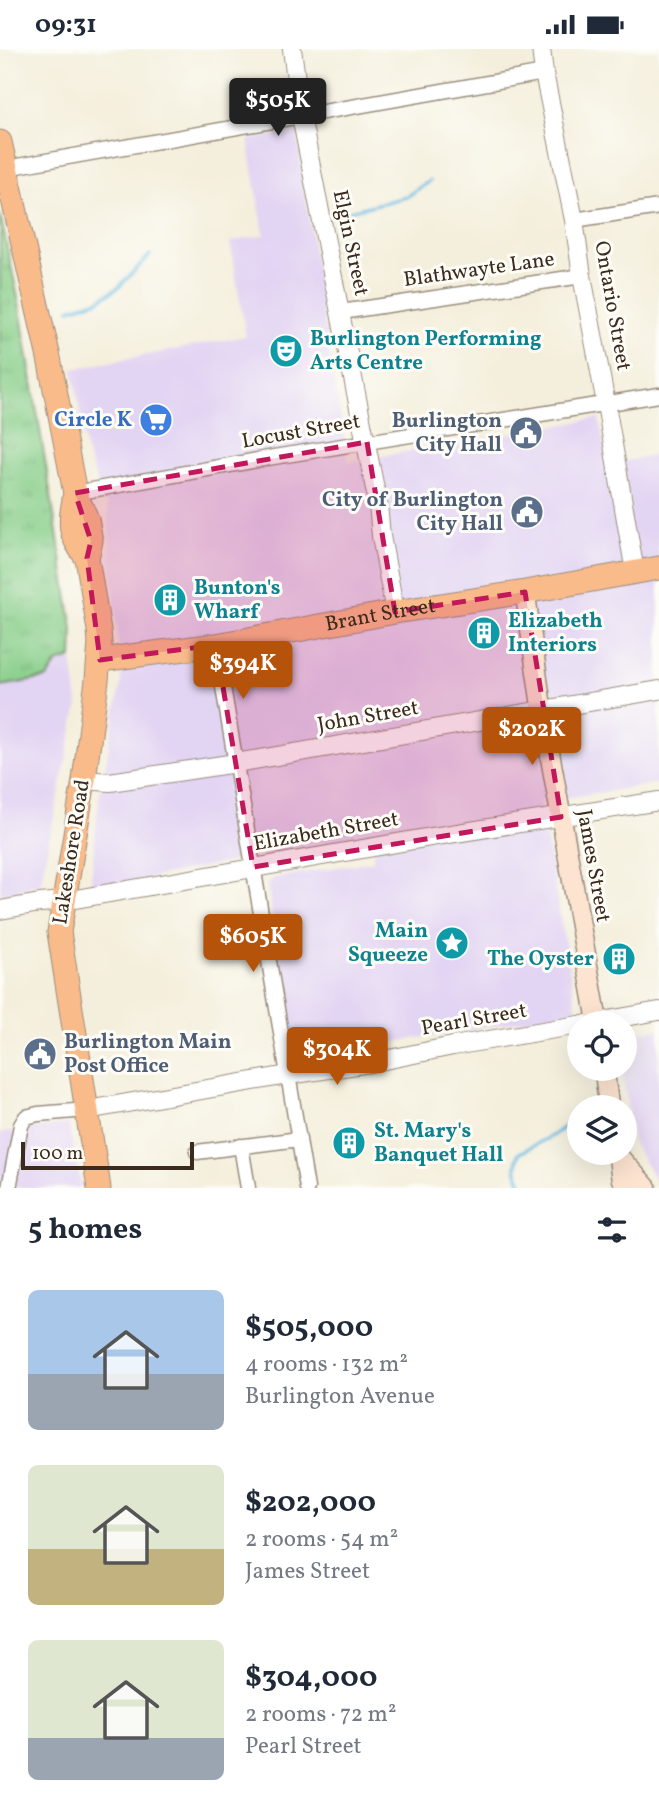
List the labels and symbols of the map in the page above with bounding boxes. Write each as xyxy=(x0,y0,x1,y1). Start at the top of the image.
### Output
pin: $505K xyxy=(229,78,327,138)
street label: Elgin Street xyxy=(325,187,375,299)
street label: Ontario Street xyxy=(586,239,638,373)
street label: Blathwayte Lane xyxy=(402,245,556,295)
place label: Burlington Performing Arts Centre xyxy=(310,325,541,378)
theatre icon: Burlington Performing Arts Centre xyxy=(267,332,305,370)
supermarket icon: Circle K xyxy=(137,401,175,439)
place label: Circle K xyxy=(54,406,132,435)
street label: Locust Street xyxy=(240,407,362,457)
place label: Burlington City Hall xyxy=(392,407,502,460)
public building icon: Burlington City Hall xyxy=(507,414,545,452)
place label: City of Burlington City Hall xyxy=(322,486,503,539)
public building icon: City of Burlington City Hall xyxy=(508,493,546,531)
place label: Bunton's Wharf xyxy=(194,574,281,627)
building icon: Bunton's Wharf xyxy=(151,581,189,619)
street label: Brant Street xyxy=(323,591,438,639)
place label: Elizabeth Interiors xyxy=(508,607,603,660)
building icon: Elizabeth Interiors xyxy=(465,614,503,652)
pin: $394K xyxy=(194,641,292,701)
street label: John Street xyxy=(315,694,421,740)
pin: $202K xyxy=(483,707,581,767)
street label: Lakeshore Road xyxy=(46,777,98,927)
street label: Elizabeth Street xyxy=(251,805,401,859)
street label: James Street xyxy=(569,807,617,925)
pin: $605K xyxy=(204,915,302,974)
place label: Main Squeeze xyxy=(348,917,428,970)
place icon: Main Squeeze xyxy=(433,924,471,962)
building icon: The Oyster xyxy=(600,940,638,978)
place label: The Oyster xyxy=(487,945,594,974)
street label: Pearl Street xyxy=(419,996,529,1044)
pin: $304K xyxy=(288,1027,386,1087)
place label: Burlington Main Post Office xyxy=(64,1028,232,1081)
public building icon: Burlington Main Post Office xyxy=(21,1035,59,1073)
place label: St. Mary's Banquet Hall xyxy=(374,1117,503,1170)
building icon: St. Mary's Banquet Hall xyxy=(330,1124,368,1162)
scale bar xyxy=(21,1139,194,1171)

